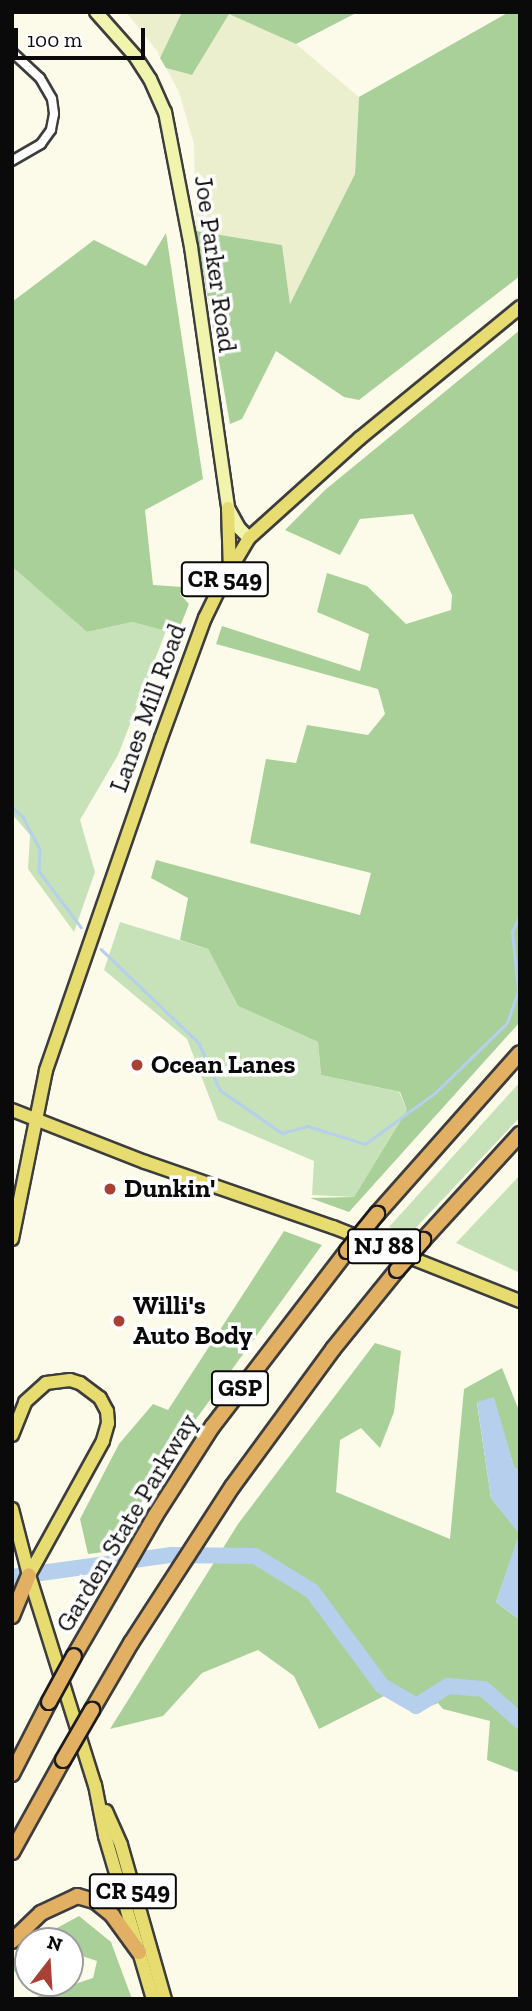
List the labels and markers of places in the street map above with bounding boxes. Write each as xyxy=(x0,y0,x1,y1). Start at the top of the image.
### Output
place label: Ocean Lanes xyxy=(151,1049,295,1081)
marker: Ocean Lanes xyxy=(129,1057,145,1073)
place label: Dunkin' xyxy=(124,1173,215,1205)
marker: Dunkin' xyxy=(102,1181,118,1197)
place label: Willi's Auto Body xyxy=(133,1290,253,1352)
marker: Willi's Auto Body xyxy=(111,1313,127,1329)

